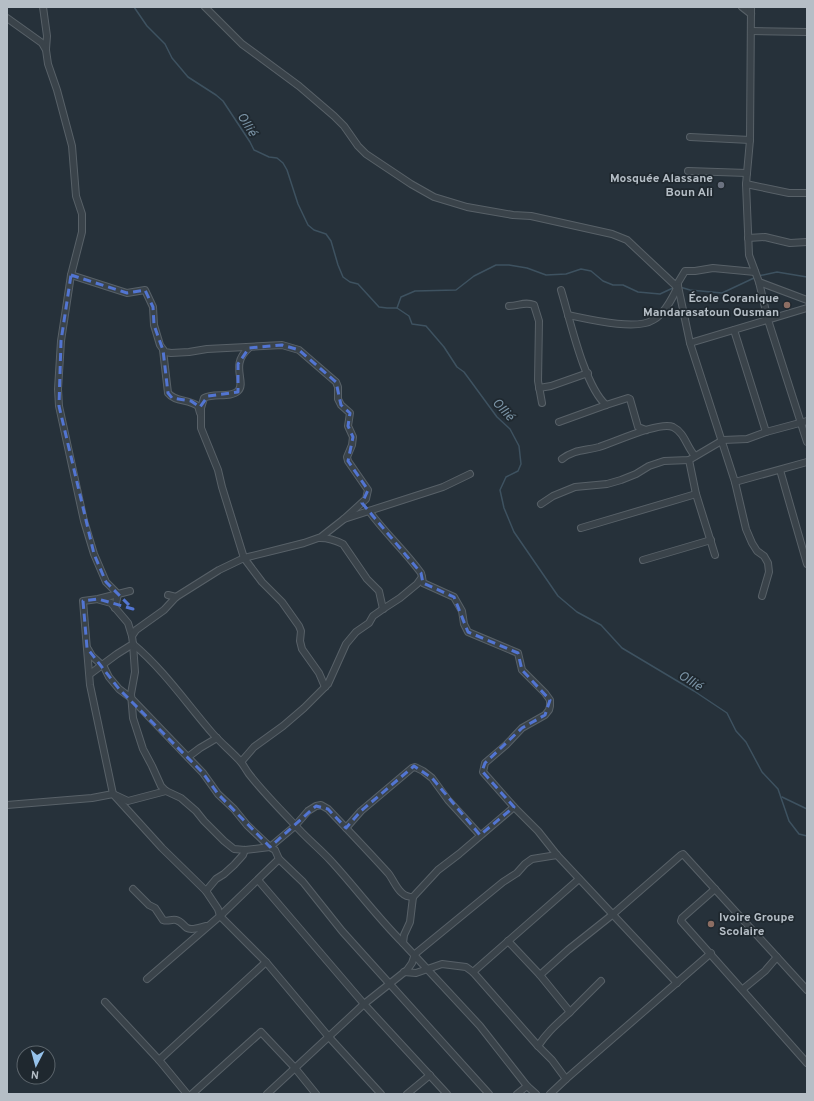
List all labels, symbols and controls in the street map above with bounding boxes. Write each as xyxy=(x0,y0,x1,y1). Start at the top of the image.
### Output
water label: Ollié xyxy=(233,110,261,141)
place label: Mosquée Alassane Boun Ali xyxy=(610,171,713,201)
marker: Mosquée Alassane Boun Ali xyxy=(716,180,726,190)
place label: École Coranique Mandarasatoun Ousman xyxy=(643,291,779,321)
marker: École Coranique Mandarasatoun Ousman xyxy=(782,300,792,310)
water label: Ollié xyxy=(488,396,518,426)
water label: Ollié xyxy=(675,668,706,696)
place label: Ivoire Groupe Scolaire xyxy=(719,910,794,940)
marker: Ivoire Groupe Scolaire xyxy=(706,919,716,929)
north arrow xyxy=(16,1045,56,1085)
text: N xyxy=(30,1067,40,1081)

